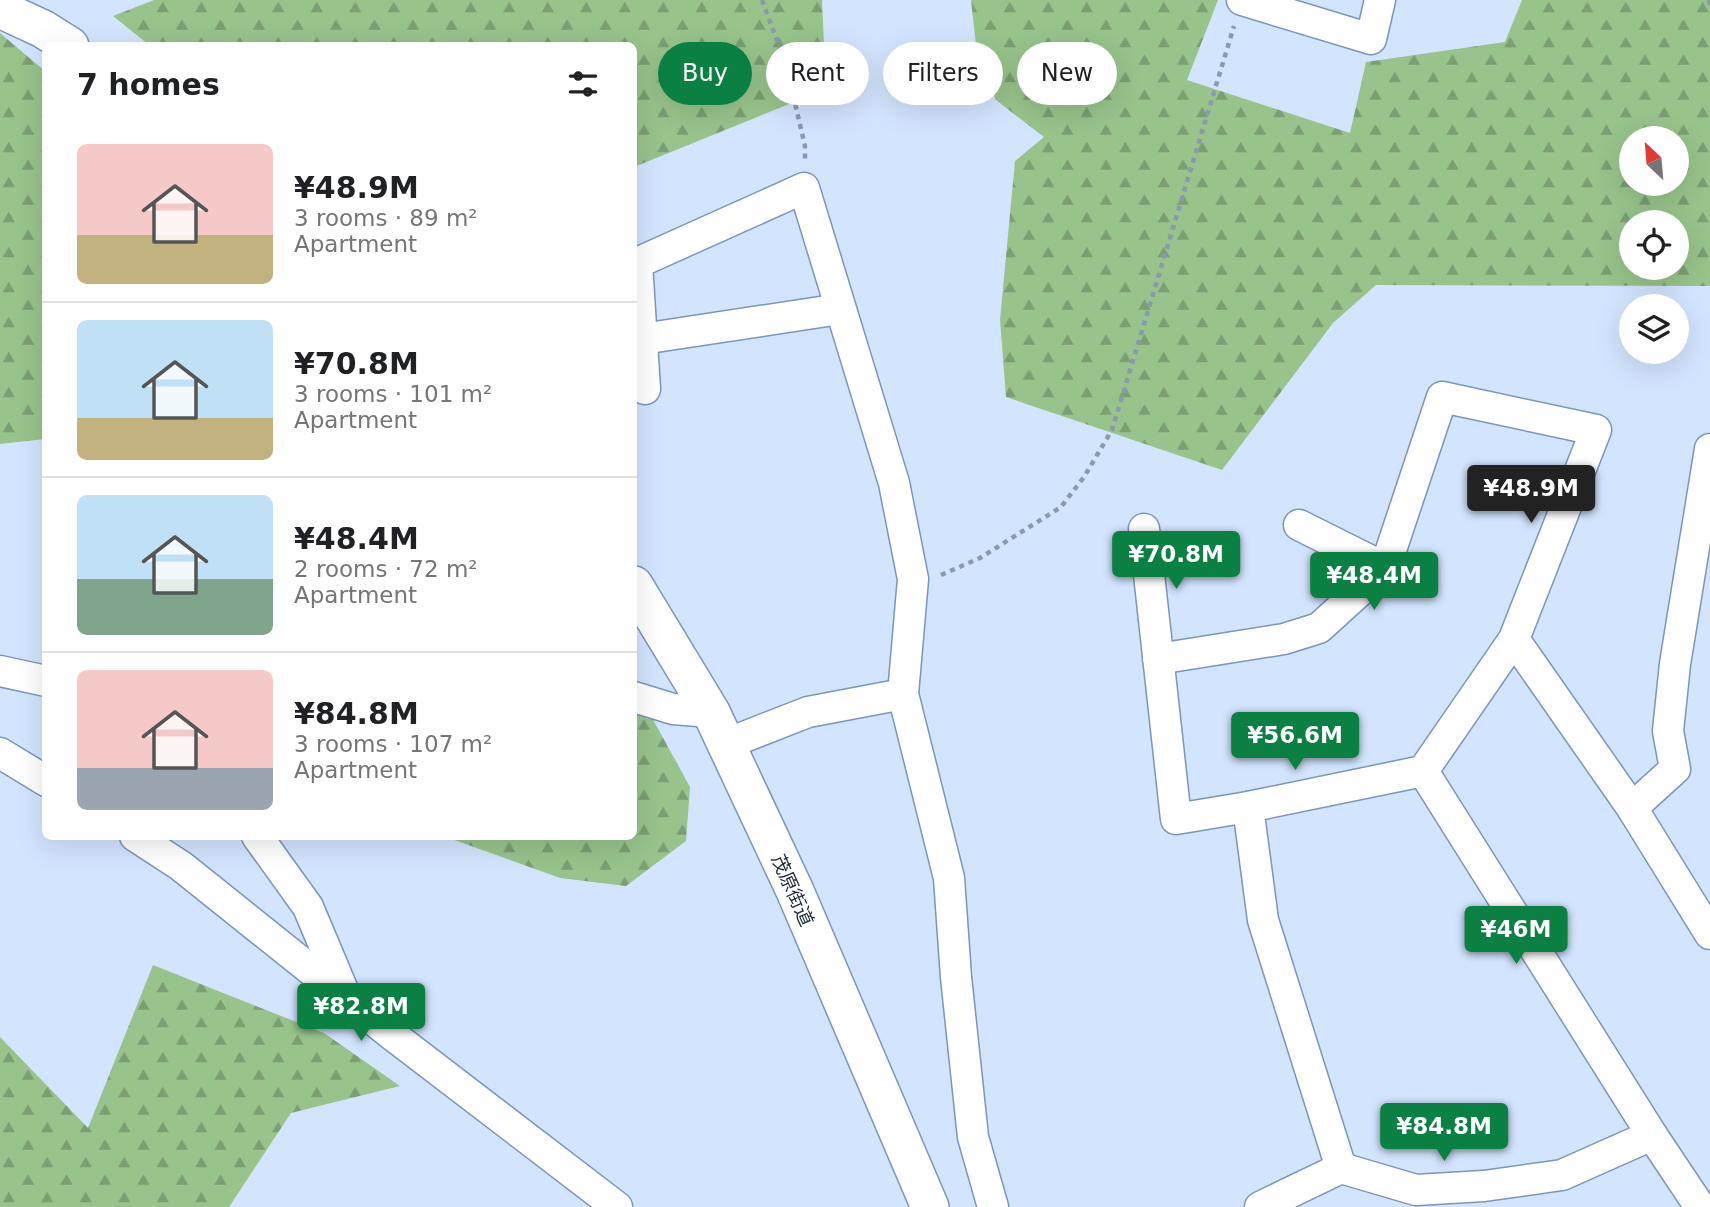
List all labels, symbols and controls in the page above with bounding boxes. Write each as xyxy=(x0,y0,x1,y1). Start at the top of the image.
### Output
chip: Buy xyxy=(658,42,752,105)
chip: Rent xyxy=(766,42,869,105)
chip: Filters xyxy=(883,42,1003,105)
chip: New xyxy=(1017,42,1117,105)
icon: filters xyxy=(564,65,602,103)
text: 7 homes xyxy=(77,67,220,102)
north arrow xyxy=(1619,126,1689,196)
map controls xyxy=(1619,126,1689,364)
text: ¥48.9M xyxy=(294,170,419,205)
icon: home xyxy=(133,172,217,256)
text: 3 rooms · 89 m² xyxy=(294,205,478,231)
button: locate xyxy=(1619,210,1689,280)
text: Apartment xyxy=(294,231,417,257)
button: layers xyxy=(1619,294,1689,364)
text: ¥70.8M xyxy=(294,346,419,381)
icon: home xyxy=(133,348,217,432)
text: 3 rooms · 101 m² xyxy=(294,381,492,407)
text: Apartment xyxy=(294,407,417,433)
pin: ¥48.9M xyxy=(1474,466,1588,525)
text: ¥48.9M xyxy=(1483,475,1579,501)
text: ¥48.4M xyxy=(294,521,419,556)
icon: home xyxy=(133,523,217,607)
pin: ¥70.8M xyxy=(1119,532,1233,591)
text: ¥70.8M xyxy=(1128,541,1224,567)
pin: ¥48.4M xyxy=(1317,552,1431,612)
text: 2 rooms · 72 m² xyxy=(294,556,478,582)
text: ¥48.4M xyxy=(1326,562,1422,588)
text: Apartment xyxy=(294,582,417,608)
text: ¥84.8M xyxy=(294,696,419,731)
icon: home xyxy=(133,698,217,782)
pin: ¥56.6M xyxy=(1238,712,1352,772)
text: ¥56.6M xyxy=(1247,722,1343,748)
text: 3 rooms · 107 m² xyxy=(294,731,492,757)
text: Apartment xyxy=(294,757,417,783)
street label: 茂原街道 xyxy=(767,851,819,929)
pin: ¥46M xyxy=(1475,906,1557,966)
text: ¥46M xyxy=(1481,916,1551,942)
pin: ¥82.8M xyxy=(304,984,418,1043)
text: ¥82.8M xyxy=(313,993,409,1019)
pin: ¥84.8M xyxy=(1387,1104,1501,1163)
text: ¥84.8M xyxy=(1396,1113,1492,1139)

